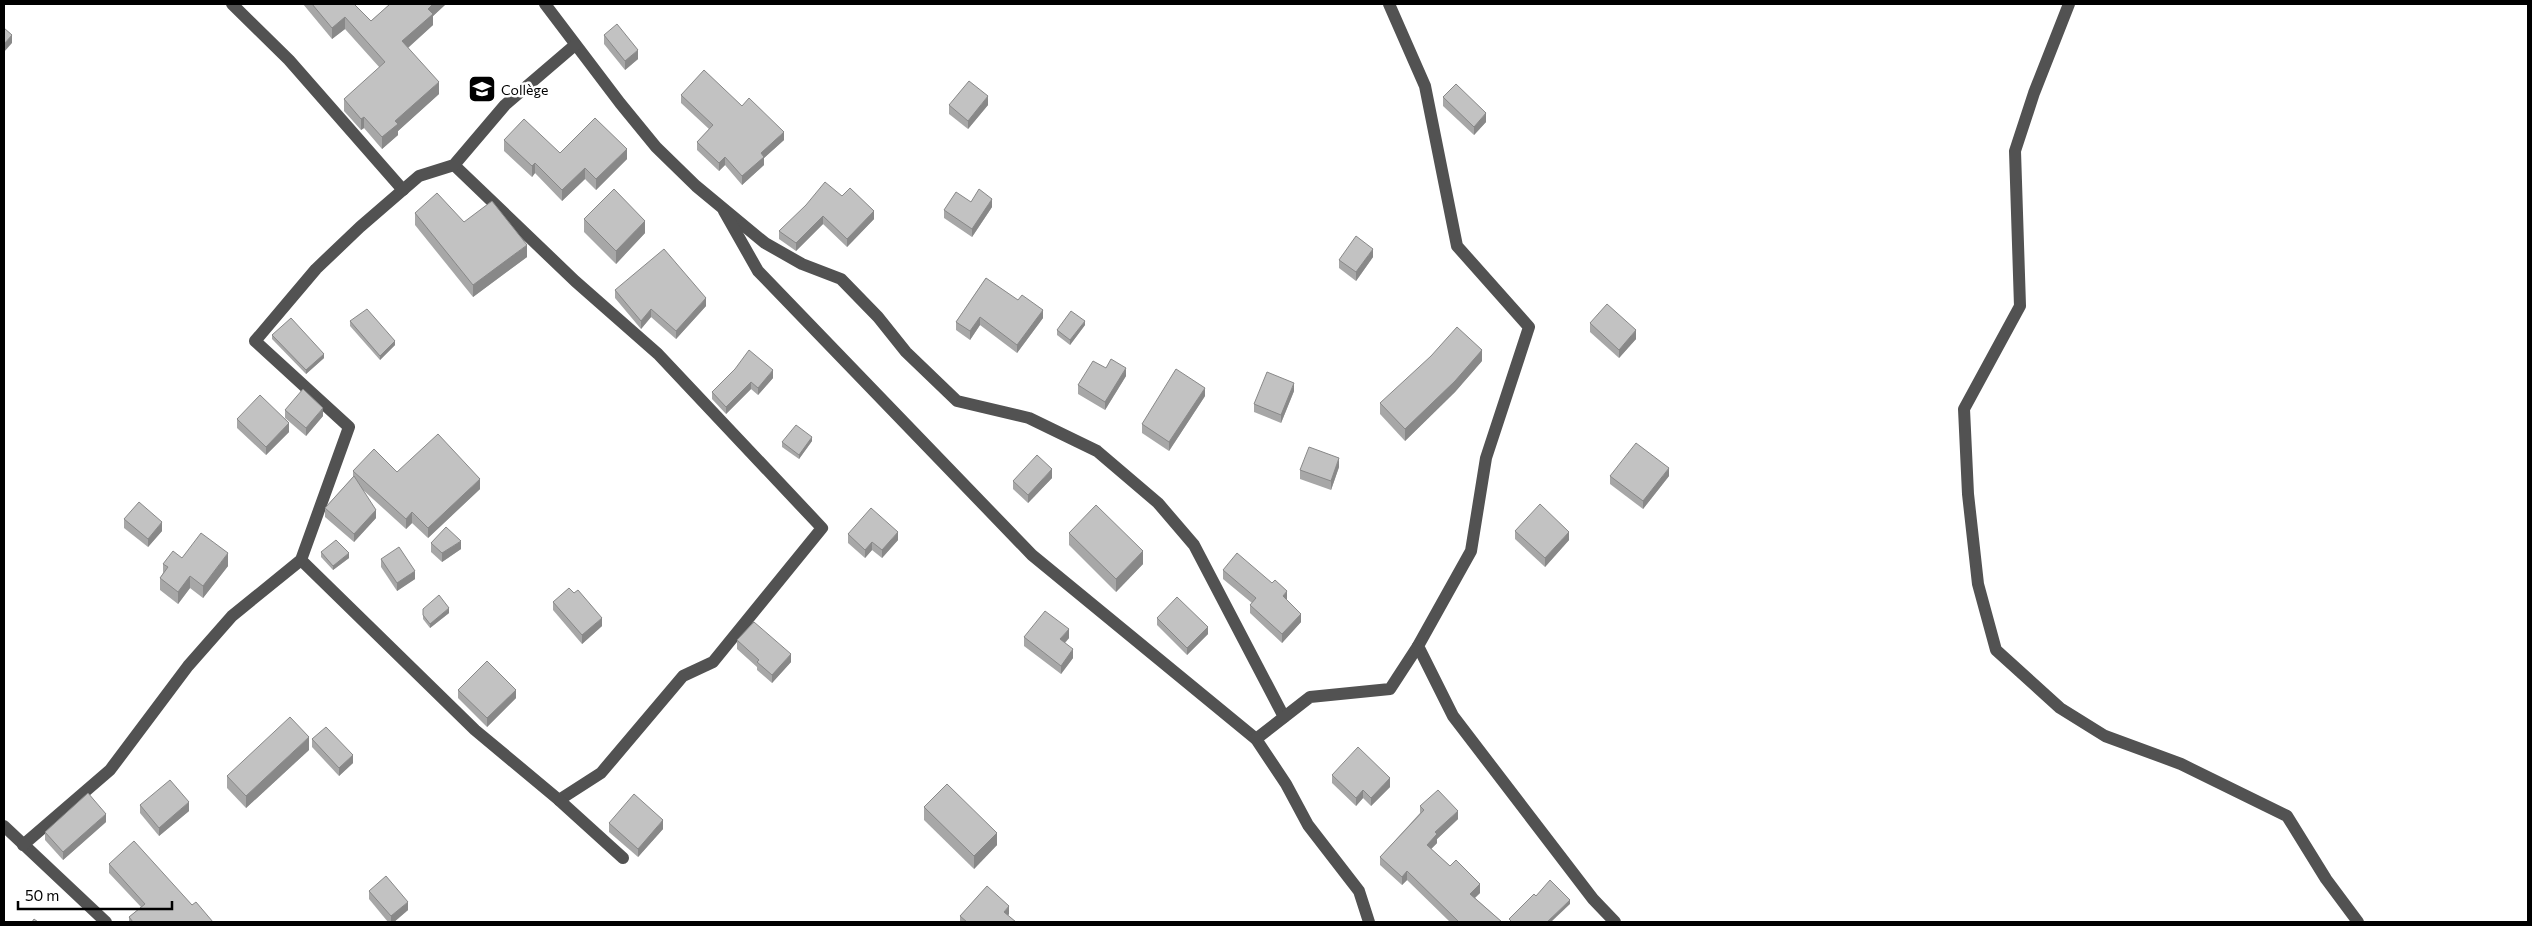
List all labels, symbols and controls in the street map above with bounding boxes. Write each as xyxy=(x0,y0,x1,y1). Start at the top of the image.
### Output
school or university icon: Collège xyxy=(467,74,497,104)
place label: Collège xyxy=(501,81,548,98)
scale bar xyxy=(18,878,171,910)
text: 50 m xyxy=(25,886,59,904)

